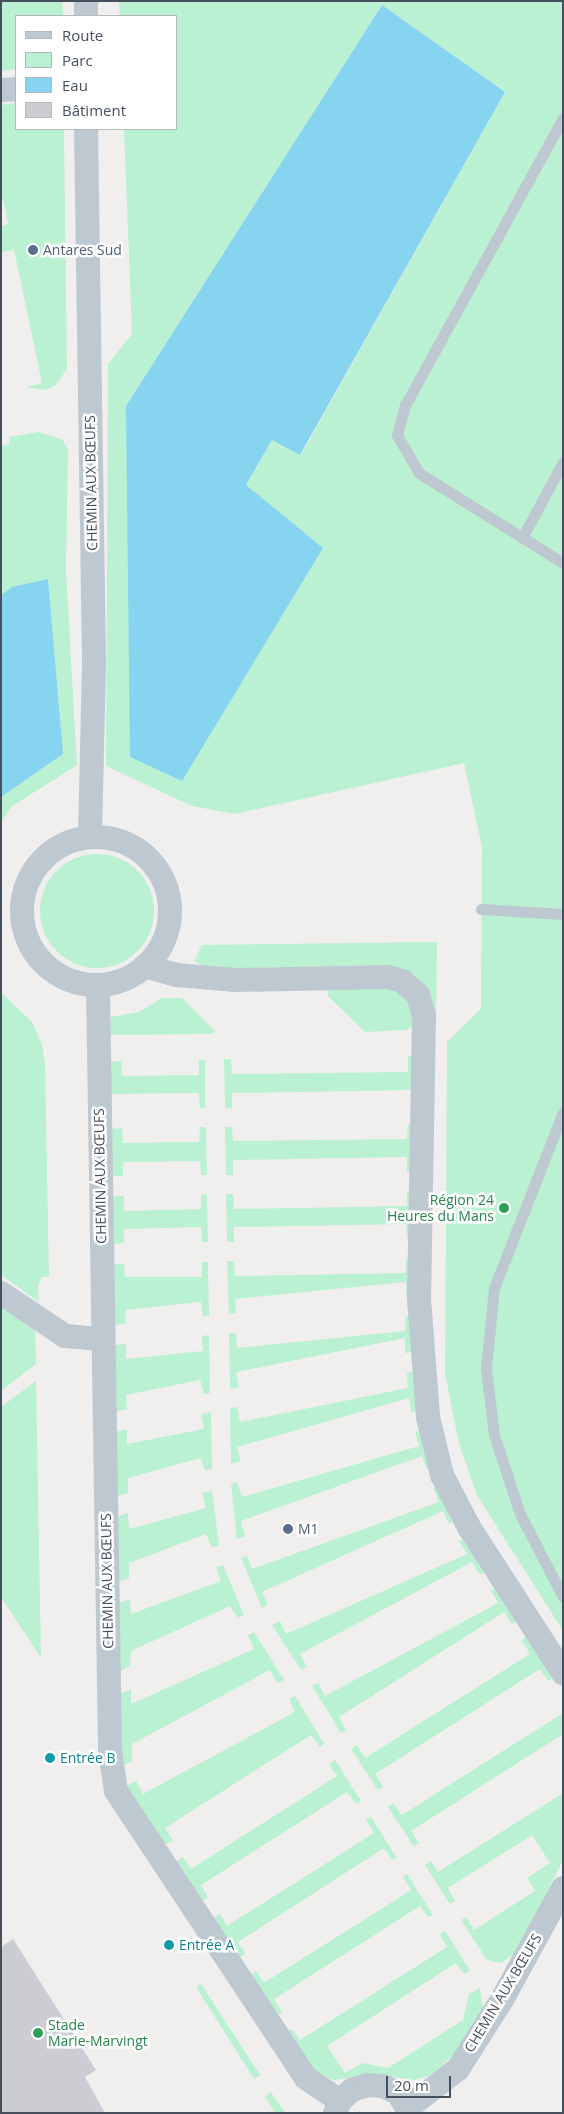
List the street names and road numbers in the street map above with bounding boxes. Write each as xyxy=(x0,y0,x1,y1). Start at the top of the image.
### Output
street label: CHEMIN AUX BŒUFS xyxy=(81,415,101,551)
street label: CHEMIN AUX BŒUFS xyxy=(90,1108,110,1244)
street label: CHEMIN AUX BŒUFS xyxy=(97,1513,117,1649)
street label: CHEMIN AUX BŒUFS xyxy=(461,1931,545,2055)

